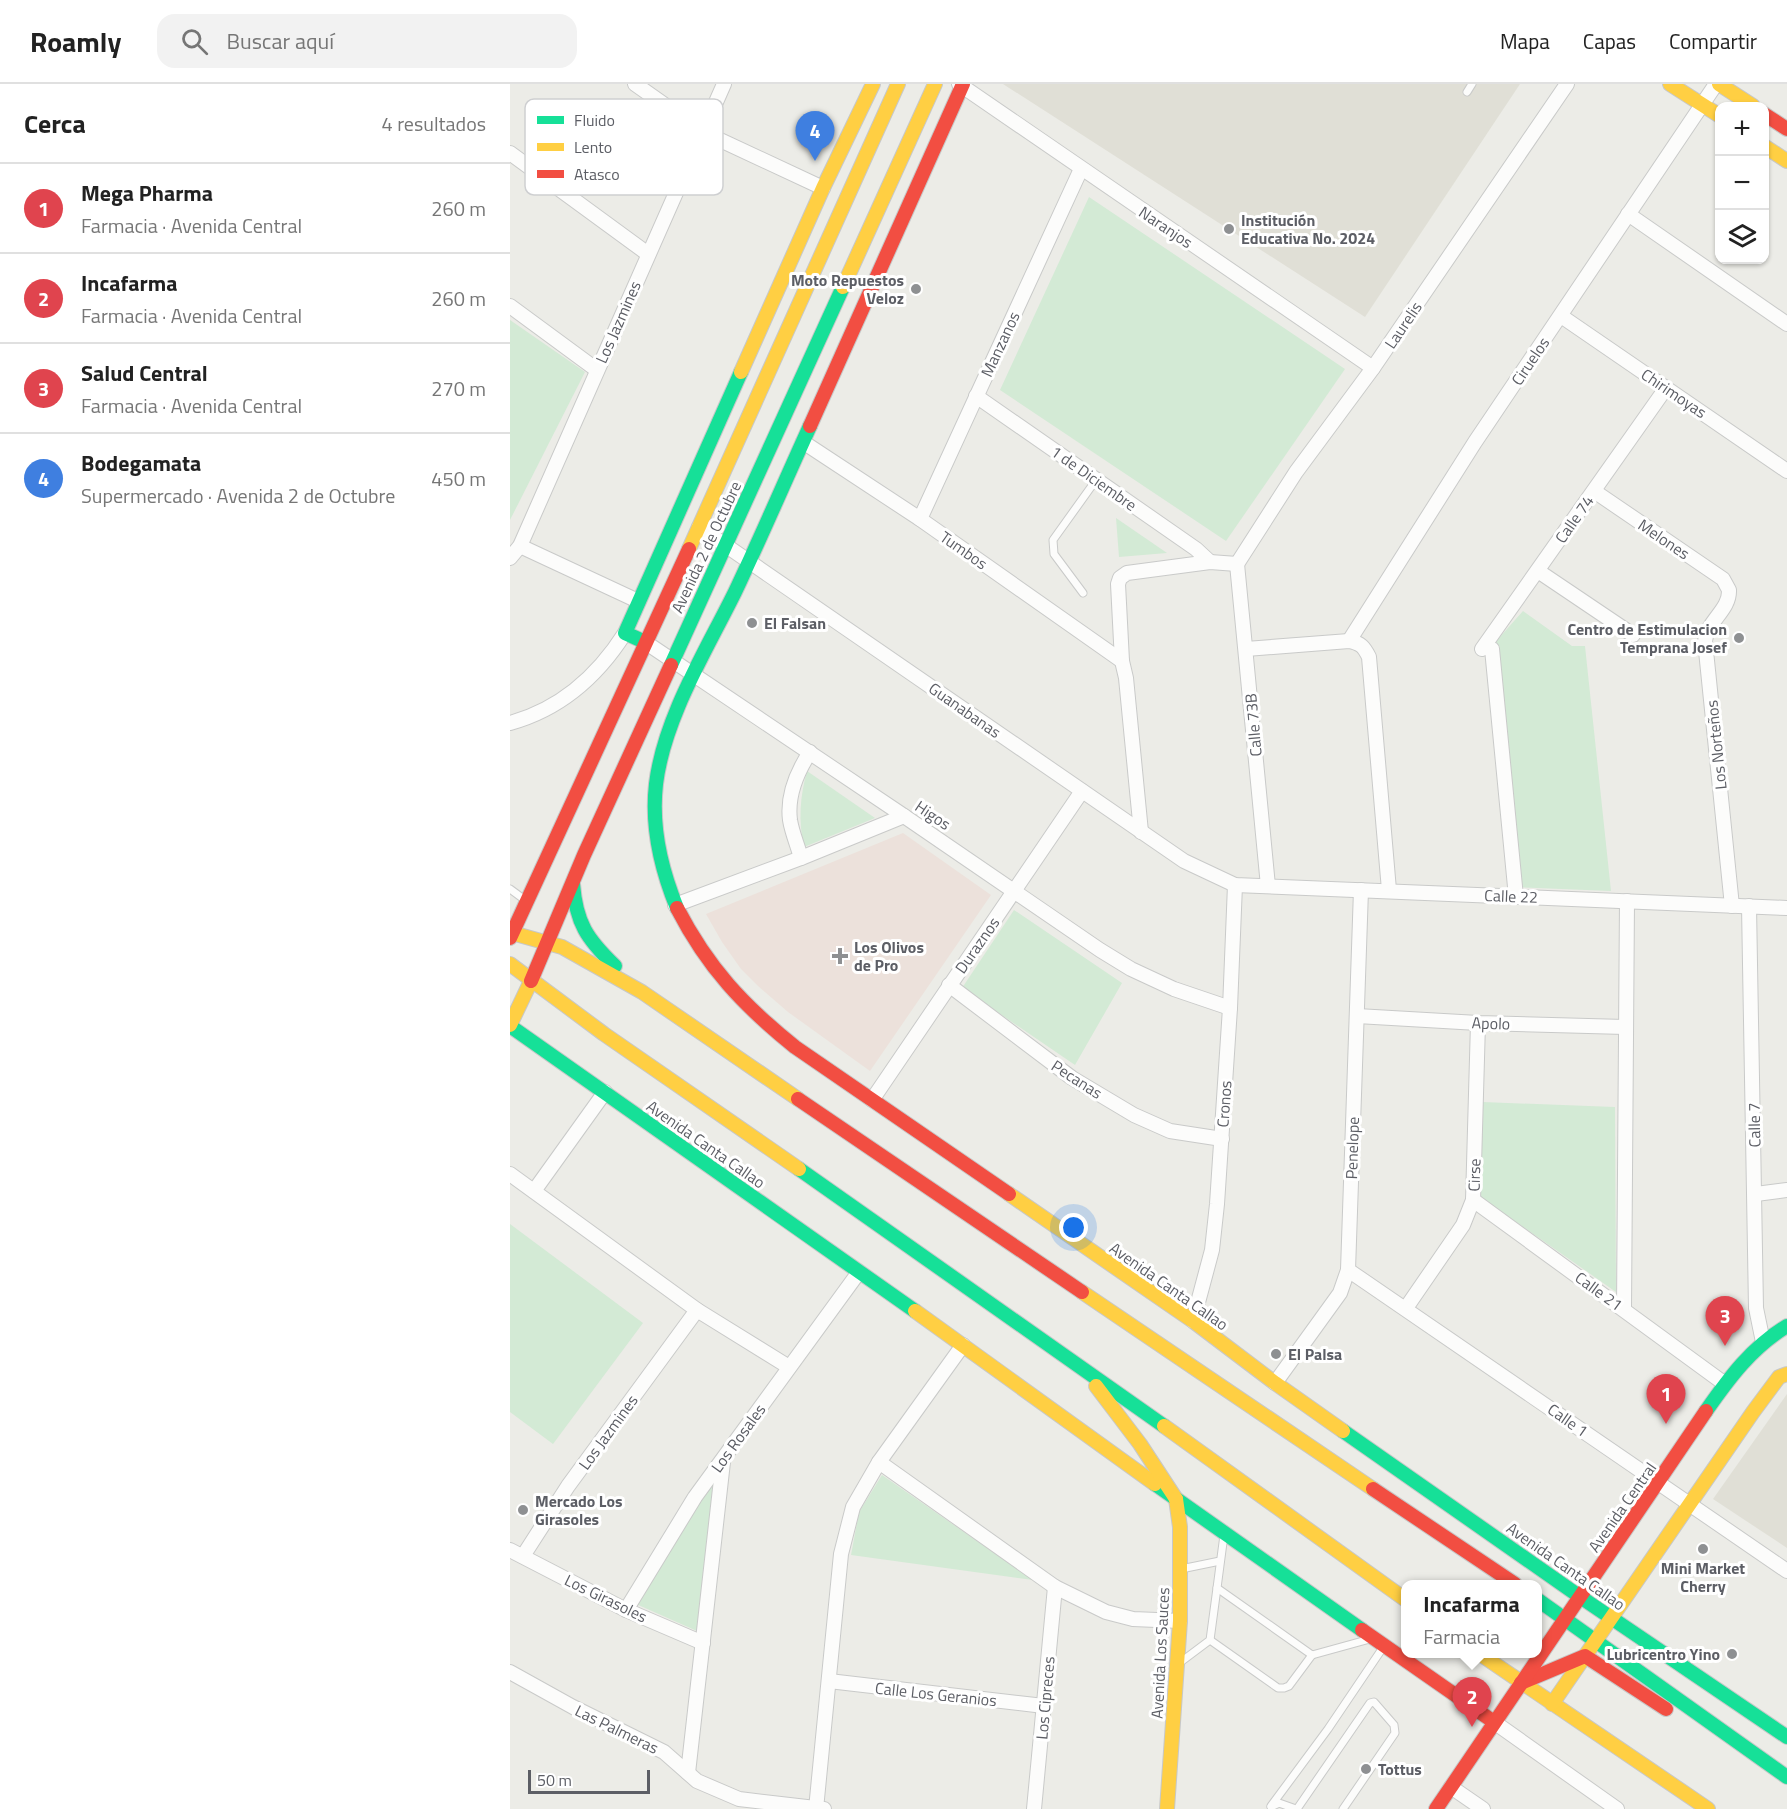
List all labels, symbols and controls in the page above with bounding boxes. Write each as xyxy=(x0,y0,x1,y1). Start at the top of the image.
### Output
search box xyxy=(157,14,577,68)
text: Roamly xyxy=(30,20,121,63)
text: Buscar aquí xyxy=(226,24,334,58)
icon: search xyxy=(178,25,211,58)
text: Mapa xyxy=(1500,25,1550,57)
text: Capas xyxy=(1583,25,1636,57)
text: Compartir xyxy=(1669,25,1757,57)
legend xyxy=(525,99,723,195)
map controls xyxy=(1715,102,1769,264)
button: + xyxy=(1715,102,1769,156)
text: Cerca xyxy=(24,104,86,143)
text: 4 resultados xyxy=(382,108,486,139)
text: Fluido xyxy=(574,108,615,132)
pin: 4 xyxy=(796,112,834,161)
text: Lento xyxy=(574,135,612,159)
button: − xyxy=(1715,156,1769,210)
text: Atasco xyxy=(574,162,620,186)
text: Mega Pharma xyxy=(81,176,213,210)
text: 1 xyxy=(38,193,49,224)
text: 260 m xyxy=(431,193,486,224)
street label: Naranjos xyxy=(1134,200,1198,254)
place label: Institución Educativa No. 2024 xyxy=(1241,208,1375,250)
text: Farmacia · Avenida Central xyxy=(81,210,302,241)
button: layers xyxy=(1715,210,1769,264)
marker: Institución Educativa No. 2024 xyxy=(1222,222,1236,236)
text: Incafarma xyxy=(81,266,178,300)
place label: Moto Repuestos Veloz xyxy=(791,268,904,310)
street label: Los Jazmines xyxy=(589,277,647,367)
marker: Moto Repuestos Veloz xyxy=(909,282,923,296)
text: 2 xyxy=(38,283,49,314)
text: 260 m xyxy=(431,283,486,314)
street label: Laurelis xyxy=(1378,297,1428,353)
text: Farmacia · Avenida Central xyxy=(81,300,302,331)
street label: Manzanos xyxy=(974,307,1026,381)
street label: Ciruelos xyxy=(1505,332,1555,390)
text: Salud Central xyxy=(81,356,208,390)
street label: Chirimoyas xyxy=(1636,362,1712,424)
text: 3 xyxy=(38,373,49,404)
text: 270 m xyxy=(431,373,486,404)
text: Farmacia · Avenida Central xyxy=(81,390,302,421)
street label: 1 de Diciembre xyxy=(1046,439,1142,517)
text: Bodegamata xyxy=(81,446,201,480)
text: 4 xyxy=(38,463,49,494)
text: 450 m xyxy=(431,463,486,494)
street label: Avenida 2 de Octubre xyxy=(665,477,747,617)
text: Supermercado · Avenida 2 de Octubre xyxy=(81,480,395,511)
street label: Calle 74 xyxy=(1549,490,1599,548)
street label: Melones xyxy=(1633,513,1695,565)
street label: Tumbos xyxy=(935,525,993,575)
place label: El Falsan xyxy=(764,611,826,635)
marker: El Falsan xyxy=(745,616,759,630)
place label: Centro de Estimulacion Temprana Josef xyxy=(1567,617,1727,659)
marker: Centro de Estimulacion Temprana Josef xyxy=(1732,631,1746,645)
street label: Guanabanas xyxy=(924,676,1006,744)
street label: Calle 73B xyxy=(1238,692,1268,758)
street label: Los Norteños xyxy=(1699,699,1733,791)
street label: Higos xyxy=(910,794,956,836)
street label: Calle 22 xyxy=(1484,883,1538,909)
street label: Duraznos xyxy=(949,912,1005,978)
place label: Los Olivos de Pro xyxy=(854,935,924,977)
marker: Los Olivos de Pro xyxy=(831,947,849,965)
street label: Apolo xyxy=(1471,1010,1511,1036)
street label: Pecanas xyxy=(1047,1054,1107,1104)
street label: Cronos xyxy=(1210,1080,1238,1128)
street label: Avenida Canta Callao xyxy=(642,1094,770,1194)
street label: Calle 7 xyxy=(1742,1102,1766,1148)
street label: Penelope xyxy=(1339,1116,1365,1180)
street label: Cirse xyxy=(1461,1158,1487,1192)
your location xyxy=(1059,1213,1088,1242)
street label: Avenida Canta Callao xyxy=(1105,1236,1233,1336)
street label: Calle 21 xyxy=(1570,1266,1628,1316)
pin: 3 xyxy=(1706,1296,1744,1346)
place label: El Palsa xyxy=(1288,1342,1342,1366)
marker: El Palsa xyxy=(1269,1347,1283,1361)
pin: 1 xyxy=(1646,1374,1686,1424)
street label: Los Jazmines xyxy=(572,1389,644,1475)
street label: Calle 1 xyxy=(1543,1397,1593,1443)
street label: Los Rosales xyxy=(705,1399,771,1477)
street label: Avenida Central xyxy=(1582,1457,1662,1557)
place label: Mercado Los Girasoles xyxy=(535,1489,623,1531)
marker: Mercado Los Girasoles xyxy=(516,1503,530,1517)
street label: Avenida Canta Callao xyxy=(1502,1516,1630,1616)
marker: Mini Market Cherry xyxy=(1696,1542,1710,1556)
place label: Mini Market Cherry xyxy=(1661,1556,1745,1598)
street label: Los Girasoles xyxy=(561,1568,651,1628)
popup xyxy=(1401,1580,1542,1658)
street label: Avenida Los Sauces xyxy=(1145,1587,1175,1719)
text: Incafarma xyxy=(1423,1587,1520,1621)
text: Farmacia xyxy=(1423,1621,1500,1652)
place label: Lubricentro Yino xyxy=(1607,1642,1720,1666)
marker: Lubricentro Yino xyxy=(1725,1647,1739,1661)
street label: Los Cipreces xyxy=(1029,1655,1061,1741)
street label: Calle Los Geranios xyxy=(874,1676,998,1712)
pin: 2 xyxy=(1452,1678,1492,1727)
street label: Las Palmeras xyxy=(571,1698,663,1760)
place label: Tottus xyxy=(1378,1757,1422,1781)
marker: Tottus xyxy=(1359,1762,1373,1776)
scale bar xyxy=(528,1767,650,1794)
text: 50 m xyxy=(537,1768,572,1792)

